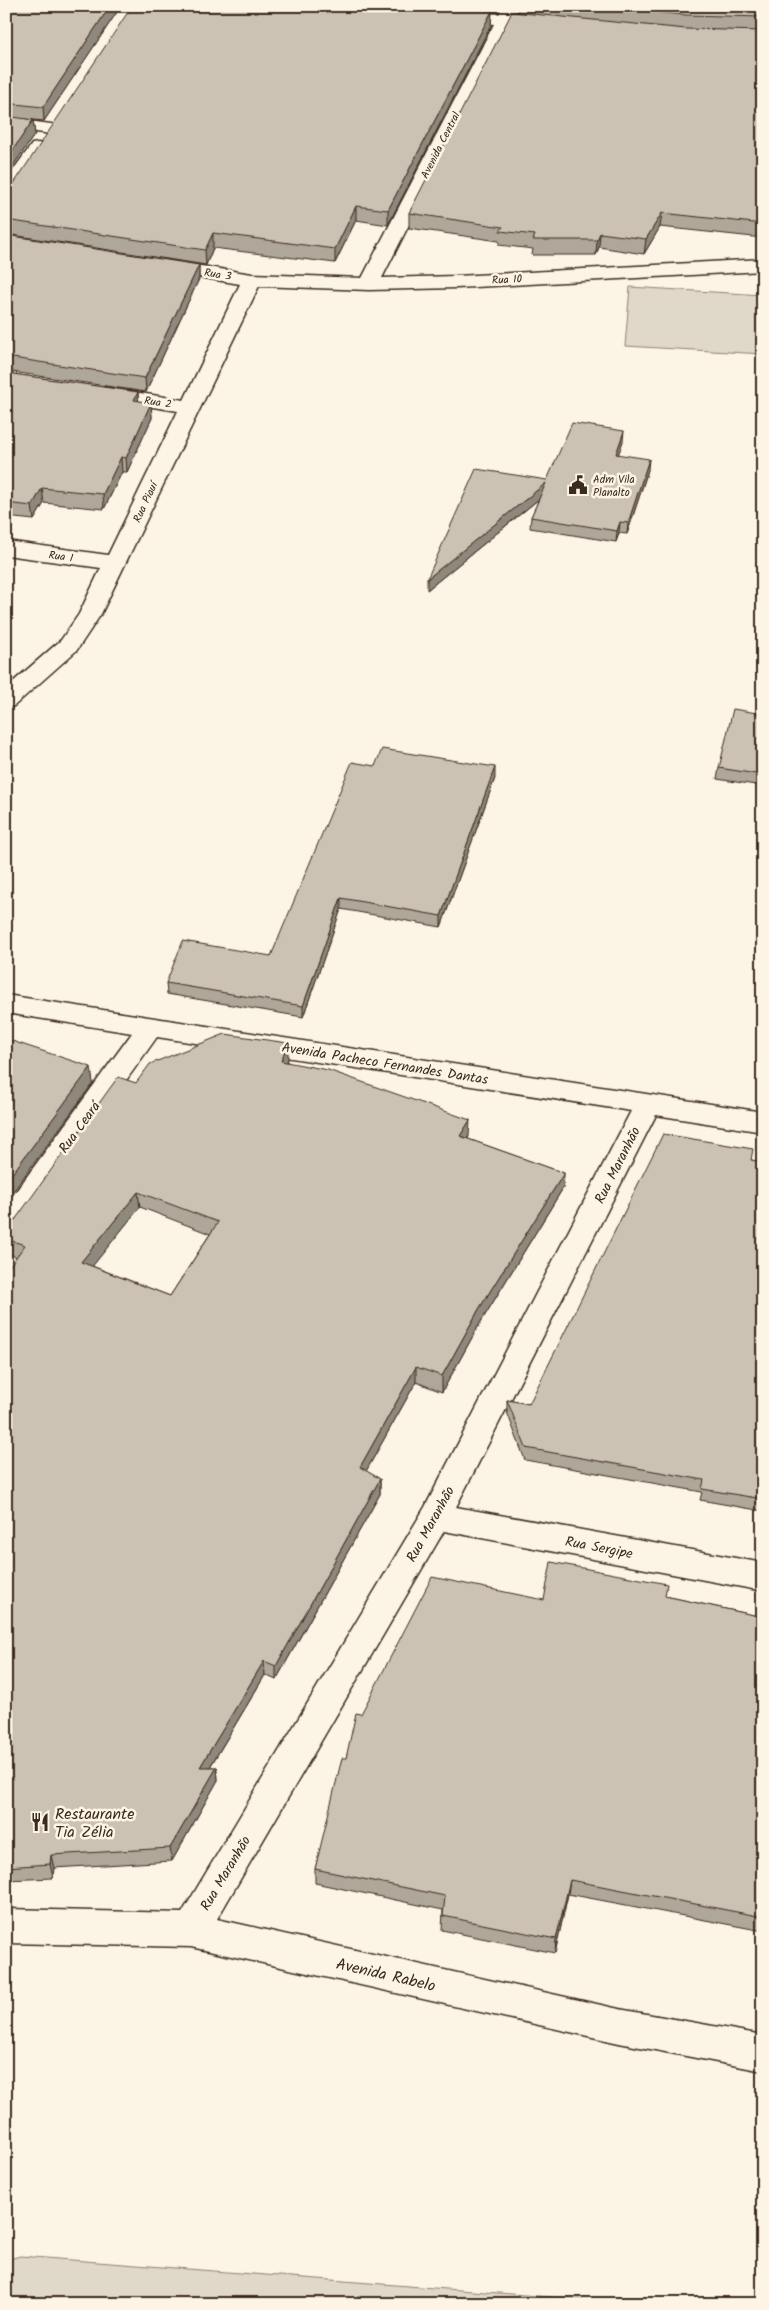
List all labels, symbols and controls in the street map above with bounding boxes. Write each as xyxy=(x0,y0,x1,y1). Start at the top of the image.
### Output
street label: Avenida Central xyxy=(416,109,466,182)
street label: Rua 3 xyxy=(203,264,233,286)
street label: Rua 10 xyxy=(491,270,523,290)
street label: Rua 2 xyxy=(143,392,173,414)
place label: Adm Vila Planalto xyxy=(593,471,635,502)
public building icon: Adm Vila Planalto xyxy=(567,474,589,496)
street label: Rua Piauí xyxy=(129,477,164,526)
street label: Rua 1 xyxy=(47,546,74,568)
street label: Avenida Pacheco Fernandes Dantas xyxy=(280,1037,490,1091)
street label: Rua Ceará xyxy=(53,1096,107,1158)
street label: Rua Maranhão xyxy=(589,1123,647,1208)
street label: Rua Maranhão xyxy=(401,1482,461,1566)
street label: Rua Sergipe xyxy=(563,1531,635,1565)
place label: Restaurante Tia Zélia xyxy=(55,1802,134,1845)
restaurant icon: Restaurante Tia Zélia xyxy=(29,1811,51,1833)
street label: Rua Maranhão xyxy=(195,1832,257,1915)
street label: Avenida Rabelo xyxy=(333,1952,438,1999)

